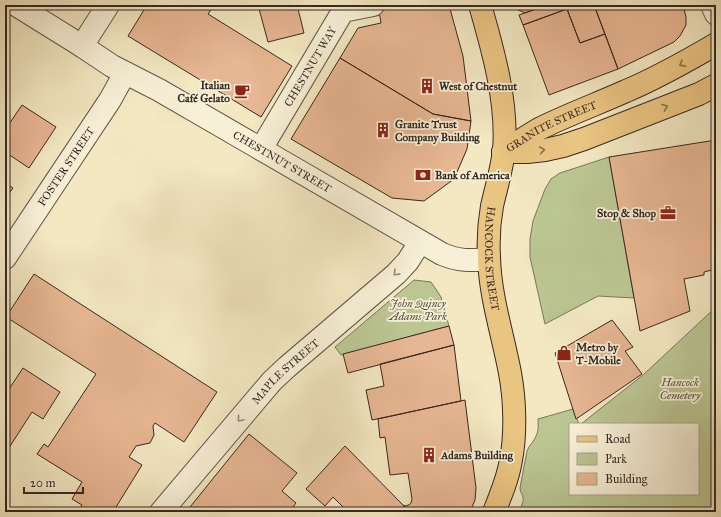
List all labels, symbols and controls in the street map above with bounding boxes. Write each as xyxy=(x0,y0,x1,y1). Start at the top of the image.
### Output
street label: CHESTNUT WAY xyxy=(282,23,340,109)
one-way arrow xyxy=(679,59,686,66)
building icon: West of Chestnut xyxy=(418,77,436,95)
place label: Italian Café Gelato xyxy=(178,79,230,105)
place label: West of Chestnut xyxy=(439,80,517,93)
cafe icon: Italian Café Gelato xyxy=(233,82,251,100)
street label: GRANITE STREET xyxy=(504,98,599,155)
one-way arrow xyxy=(661,104,668,112)
place label: Granite Trust Company Building xyxy=(395,118,480,145)
building icon: Granite Trust Company Building xyxy=(374,121,392,139)
street label: FOSTER STREET xyxy=(35,124,98,209)
street label: CHESTNUT STREET xyxy=(230,128,334,196)
one-way arrow xyxy=(539,146,545,155)
bank icon: Bank of America xyxy=(414,166,432,184)
place label: Bank of America xyxy=(435,169,510,182)
office icon: Stop & Shop xyxy=(659,204,677,222)
street label: HANCOCK STREET xyxy=(482,206,502,312)
place label: Stop & Shop xyxy=(597,207,656,221)
one-way arrow xyxy=(393,268,401,276)
park label: John Quincy Adams Park xyxy=(388,297,447,323)
street label: MAPLE STREET xyxy=(249,336,322,407)
place label: Metro by T-Mobile xyxy=(575,341,621,367)
shop icon: Metro by T-Mobile xyxy=(555,344,573,362)
park label: Hancock Cemetery xyxy=(660,376,701,402)
one-way arrow xyxy=(238,414,245,421)
legend xyxy=(569,423,699,495)
text: Road xyxy=(605,432,631,446)
building icon: Adams Building xyxy=(420,446,438,464)
place label: Adams Building xyxy=(440,449,514,462)
text: Park xyxy=(605,452,627,466)
scale bar xyxy=(24,469,83,495)
text: Building xyxy=(605,472,648,487)
text: 20 m xyxy=(30,476,56,490)

